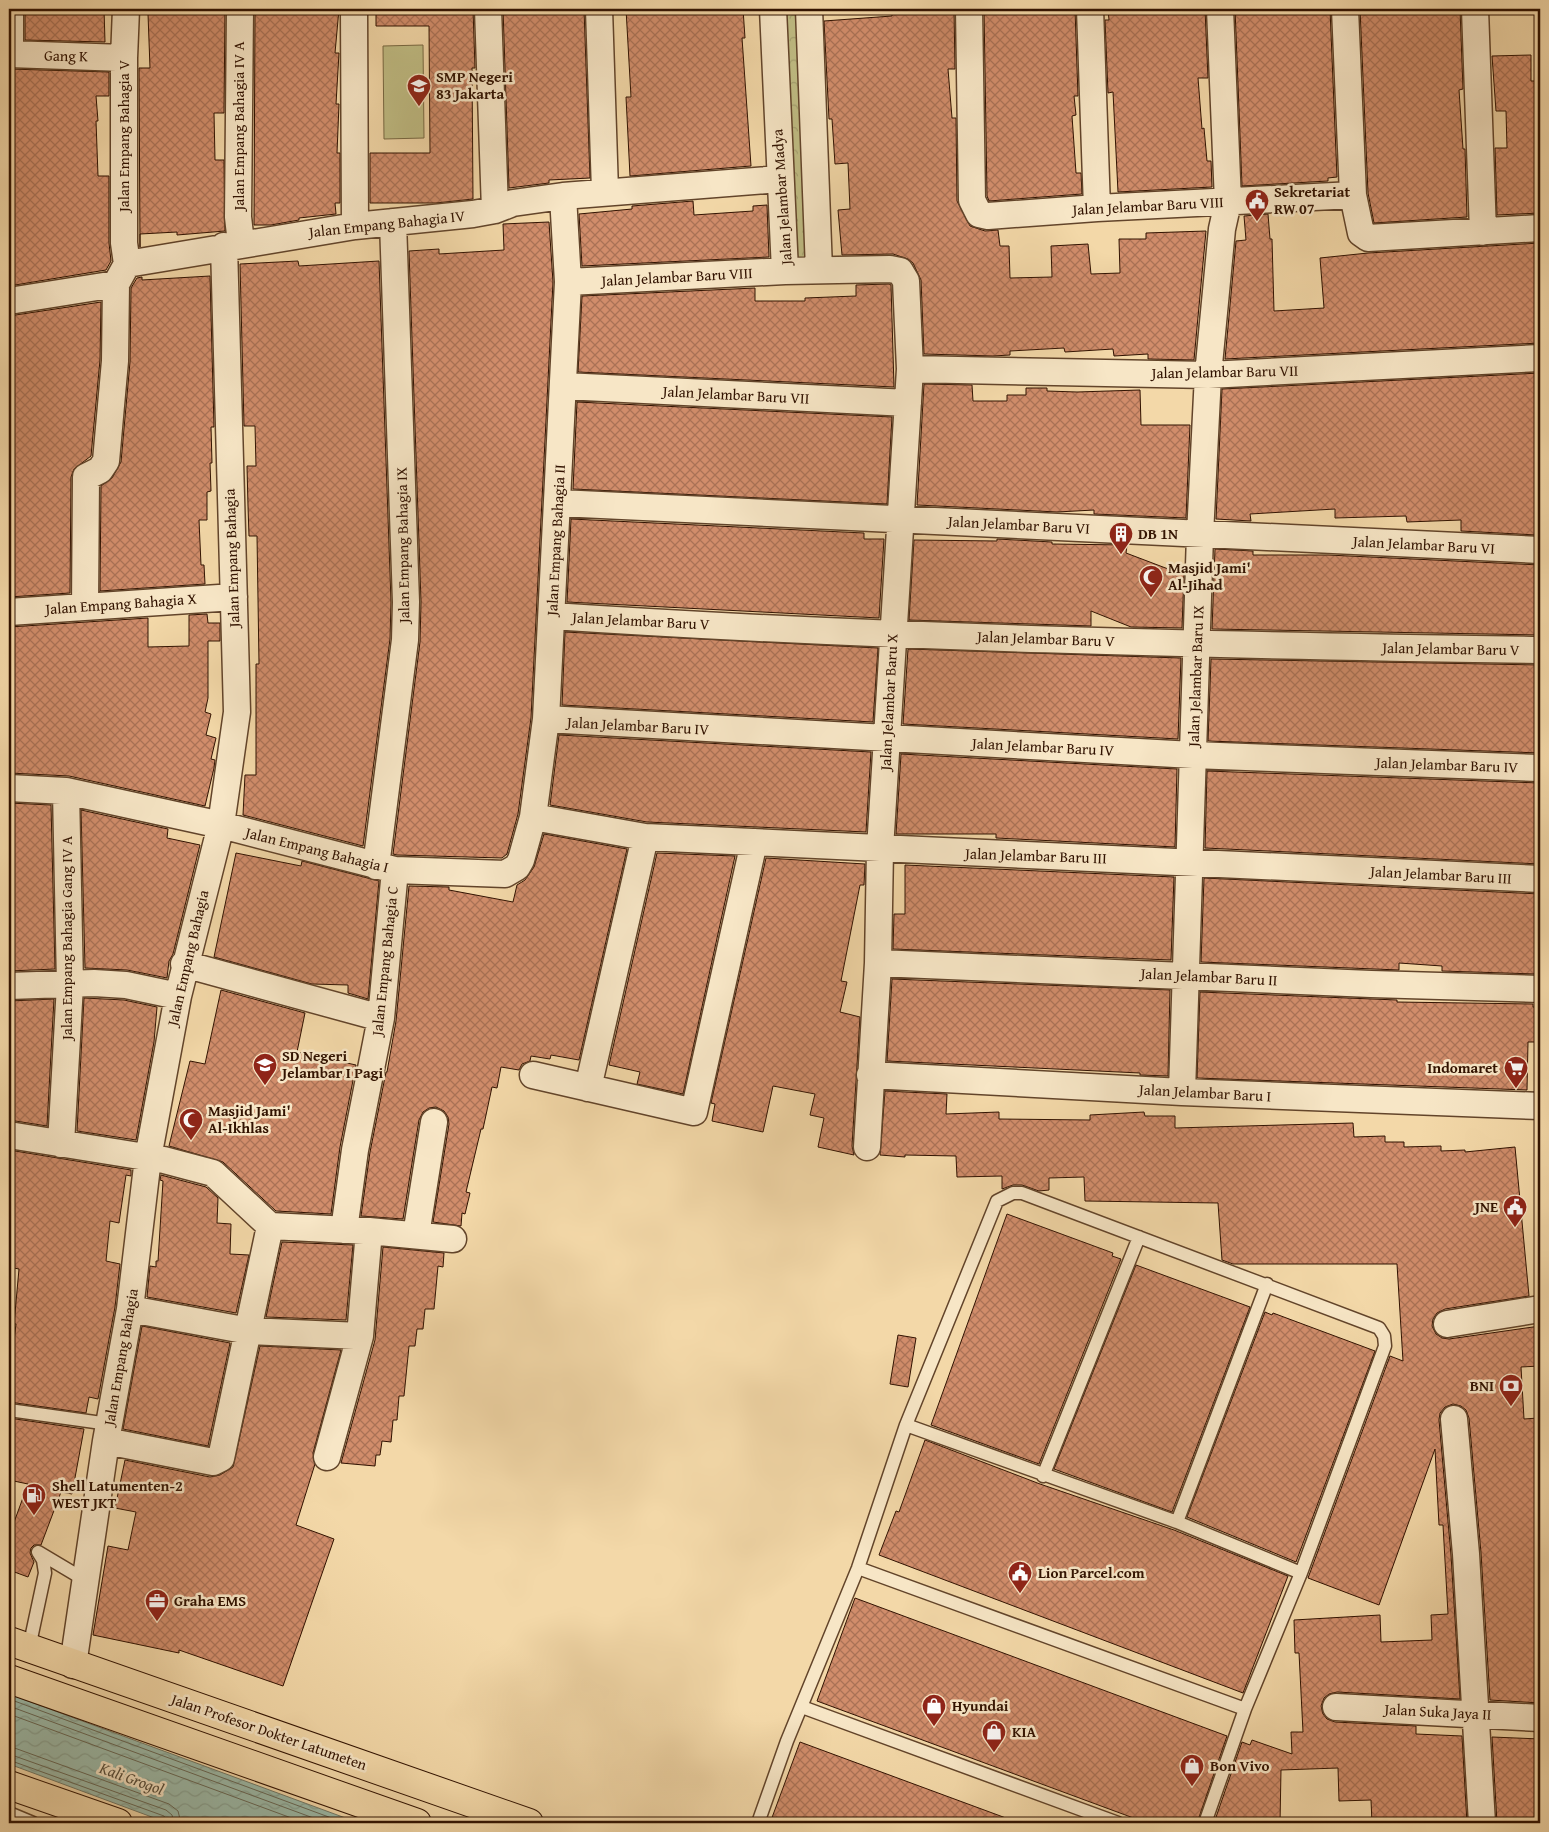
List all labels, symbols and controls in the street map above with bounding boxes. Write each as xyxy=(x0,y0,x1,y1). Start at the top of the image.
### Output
street label: Jalan Empang Bahagia IV A xyxy=(228,41,249,213)
street label: Gang K xyxy=(44,45,88,66)
street label: Jalan Empang Bahagia V xyxy=(113,60,134,214)
place label: SMP Negeri 83 Jakarta xyxy=(436,66,513,104)
school or university icon: SMP Negeri 83 Jakarta xyxy=(406,73,432,107)
street label: Jalan Jelambar Madya xyxy=(766,128,797,268)
place label: Sekretariat RW 07 xyxy=(1274,181,1350,219)
public building icon: Sekretariat RW 07 xyxy=(1244,188,1270,222)
street label: Jalan Jelambar Baru VIII xyxy=(1070,191,1224,220)
street label: Jalan Empang Bahagia IV xyxy=(306,205,466,242)
street label: Jalan Jelambar Baru VIII xyxy=(599,262,753,291)
street label: Jalan Jelambar Baru VII xyxy=(1149,360,1299,383)
street label: Jalan Jelambar Baru VII xyxy=(660,380,810,409)
street label: Jalan Empang Bahagia II xyxy=(541,464,570,618)
street label: Jalan Empang Bahagia IX xyxy=(391,466,414,625)
street label: Jalan Empang Bahagia xyxy=(219,488,244,630)
street label: Jalan Jelambar Baru VI xyxy=(946,510,1091,539)
building icon: DB 1N xyxy=(1108,521,1134,555)
place label: DB 1N xyxy=(1138,523,1178,544)
street label: Jalan Jelambar Baru VI xyxy=(1351,530,1496,559)
place label: Masjid Jami' Al-Jihad xyxy=(1168,557,1251,595)
mosque icon: Masjid Jami' Al-Jihad xyxy=(1138,564,1164,598)
street label: Jalan Empang Bahagia X xyxy=(43,588,198,619)
street label: Jalan Jelambar Baru IX xyxy=(1182,604,1208,749)
street label: Jalan Jelambar Baru V xyxy=(570,606,710,635)
street label: Jalan Jelambar Baru V xyxy=(975,626,1115,651)
street label: Jalan Jelambar Baru X xyxy=(874,632,903,773)
street label: Jalan Jelambar Baru V xyxy=(1380,637,1520,660)
street label: Jalan Jelambar Baru IV xyxy=(565,711,710,740)
street label: Jalan Jelambar Baru IV xyxy=(970,732,1115,761)
street label: Jalan Jelambar Baru IV xyxy=(1374,751,1519,777)
street label: Jalan Empang Bahagia I xyxy=(241,821,391,877)
street label: Jalan Empang Bahagia Gang IV A xyxy=(56,836,77,1042)
street label: Jalan Jelambar Baru III xyxy=(963,842,1107,868)
street label: Jalan Jelambar Baru III xyxy=(1368,860,1512,889)
street label: Jalan Empang Bahagia C xyxy=(366,885,403,1039)
street label: Jalan Empang Bahagia xyxy=(161,888,213,1030)
street label: Jalan Jelambar Baru II xyxy=(1138,962,1278,991)
place label: SD Negeri Jelambar I Pagi xyxy=(279,1045,383,1083)
school or university icon: SD Negeri Jelambar I Pagi xyxy=(252,1052,278,1086)
supermarket icon: Indomaret xyxy=(1503,1055,1529,1089)
place label: Indomaret xyxy=(1427,1057,1498,1078)
street label: Jalan Jelambar Baru I xyxy=(1136,1078,1272,1106)
place label: Masjid Jami' Al-Ikhlas xyxy=(208,1100,291,1138)
mosque icon: Masjid Jami' Al-Ikhlas xyxy=(178,1107,204,1141)
public building icon: JNE xyxy=(1502,1194,1528,1228)
place label: JNE xyxy=(1472,1196,1498,1217)
street label: Jalan Empang Bahagia xyxy=(98,1287,143,1429)
bank icon: BNI xyxy=(1498,1373,1524,1407)
place label: BNI xyxy=(1470,1375,1494,1396)
place label: Shell Latumenten-2 WEST JKT xyxy=(52,1475,183,1513)
fuel station icon: Shell Latumenten-2 WEST JKT xyxy=(21,1482,47,1516)
public building icon: Lion Parcel.com xyxy=(1007,1560,1033,1594)
place label: Lion Parcel.com xyxy=(1038,1562,1145,1583)
office icon: Graha EMS xyxy=(144,1588,170,1622)
place label: Graha EMS xyxy=(174,1590,246,1611)
street label: Jalan Profesor Dokter Latumeten xyxy=(167,1687,370,1775)
shop icon: Hyundai xyxy=(921,1693,947,1727)
place label: Hyundai xyxy=(952,1695,1009,1716)
street label: Jalan Suka Jaya II xyxy=(1382,1698,1492,1725)
shop icon: KIA xyxy=(981,1719,1007,1753)
place label: KIA xyxy=(1012,1721,1037,1742)
shop icon: Bon Vivo xyxy=(1179,1753,1205,1787)
water label: Kali Grogol xyxy=(96,1755,168,1801)
place label: Bon Vivo xyxy=(1210,1755,1270,1776)

